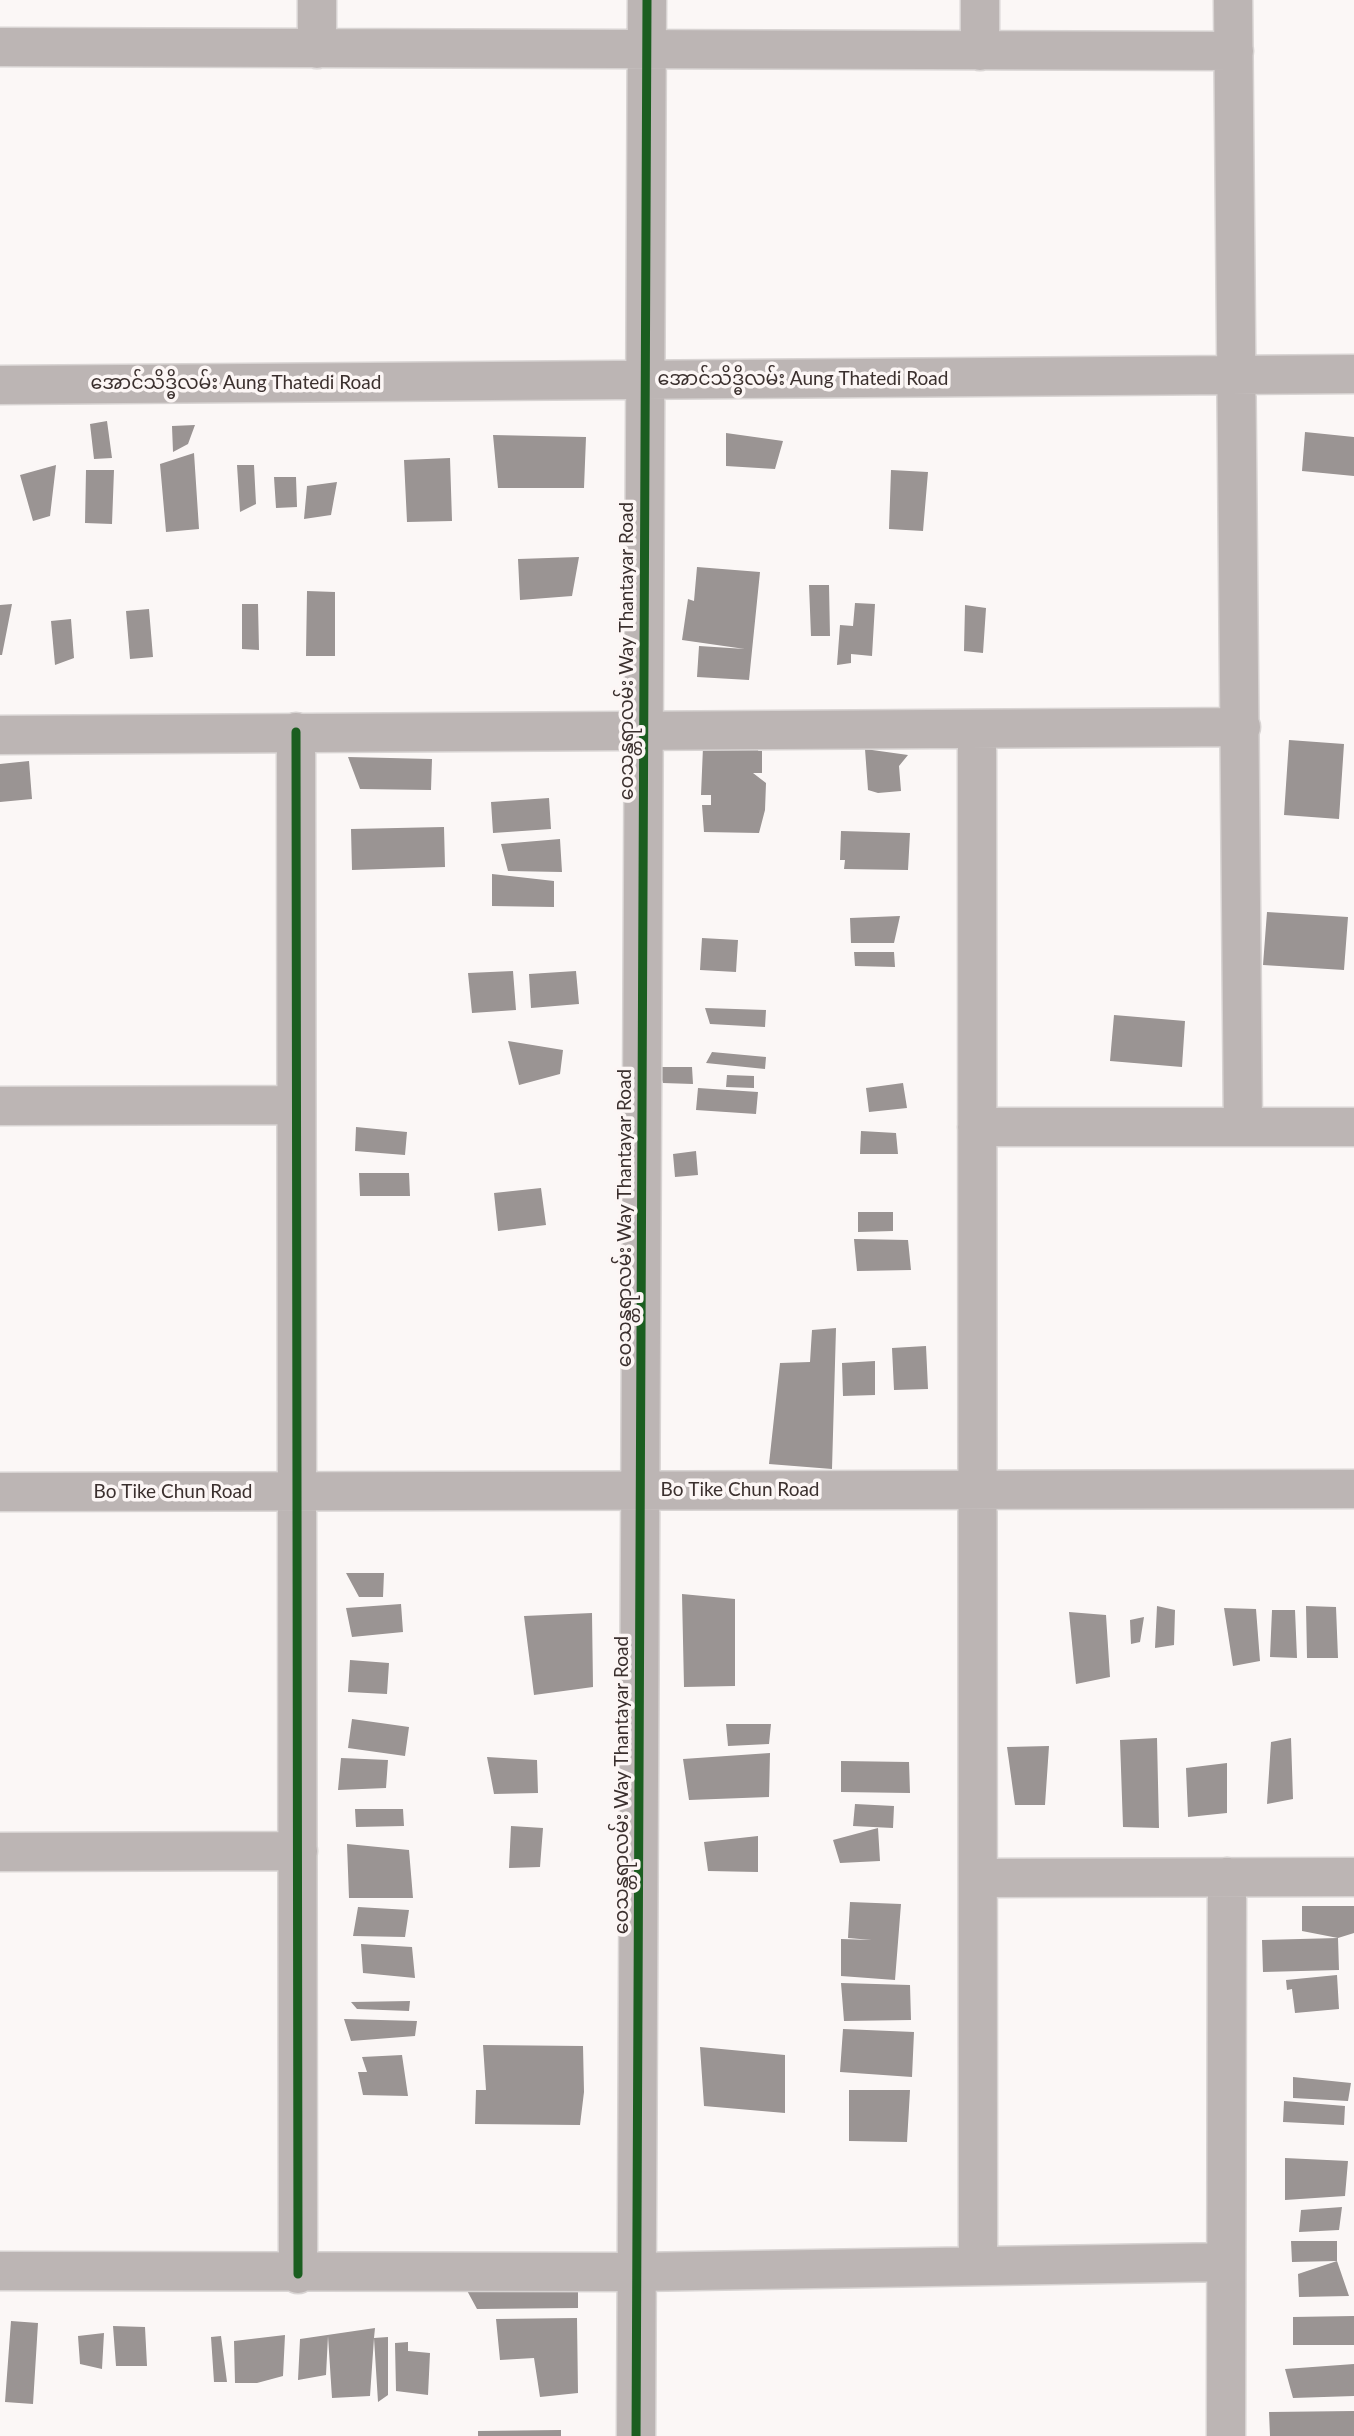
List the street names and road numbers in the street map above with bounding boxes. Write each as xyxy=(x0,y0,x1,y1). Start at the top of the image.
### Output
street label: အောင်သိဒ္ဓိလမ်း Aung Thatedi Road xyxy=(658,368,948,390)
street label: အောင်သိဒ္ဓိလမ်း Aung Thatedi Road xyxy=(91,372,381,394)
street label: ဝေသန္တရာလမ်း Way Thantayar Road xyxy=(616,502,638,800)
street label: ဝေသန္တရာလမ်း Way Thantayar Road xyxy=(614,1069,636,1367)
street label: Bo Tike Chun Road xyxy=(660,1479,820,1501)
street label: Bo Tike Chun Road xyxy=(93,1481,253,1503)
street label: ဝေသန္တရာလမ်း Way Thantayar Road xyxy=(611,1636,633,1934)

